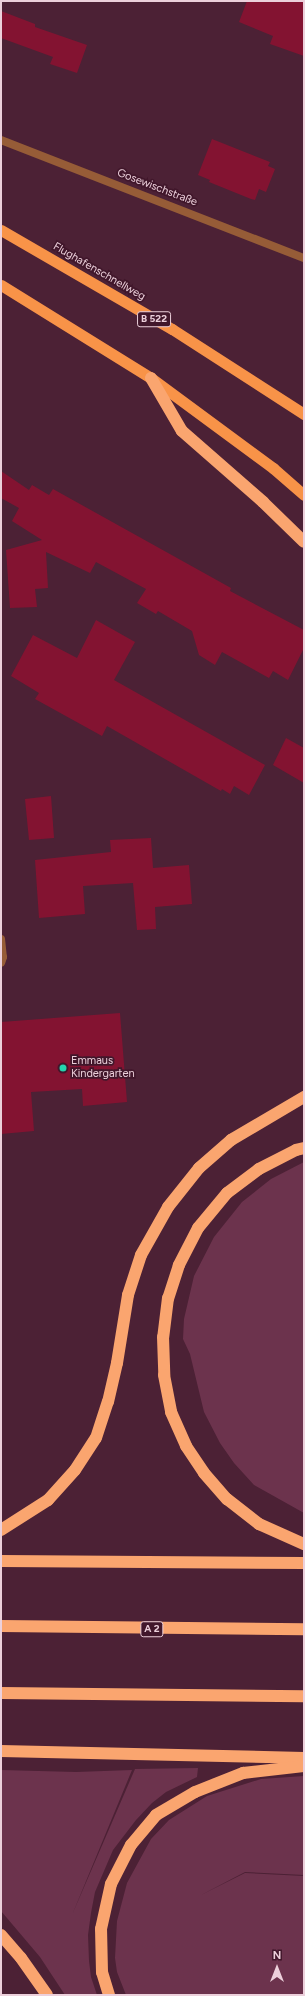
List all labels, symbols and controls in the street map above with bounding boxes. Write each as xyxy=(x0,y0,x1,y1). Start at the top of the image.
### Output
street label: Gosewischstraße xyxy=(115,167,199,209)
street label: Flughafenschnellweg xyxy=(51,240,147,304)
road number: B 522 xyxy=(137,311,171,327)
place label: Emmaus Kindergarten xyxy=(71,1055,135,1081)
marker: Emmaus Kindergarten xyxy=(58,1063,68,1073)
road number: A 2 xyxy=(140,1621,164,1637)
north arrow xyxy=(257,1948,297,1988)
text: N xyxy=(273,1949,281,1962)

